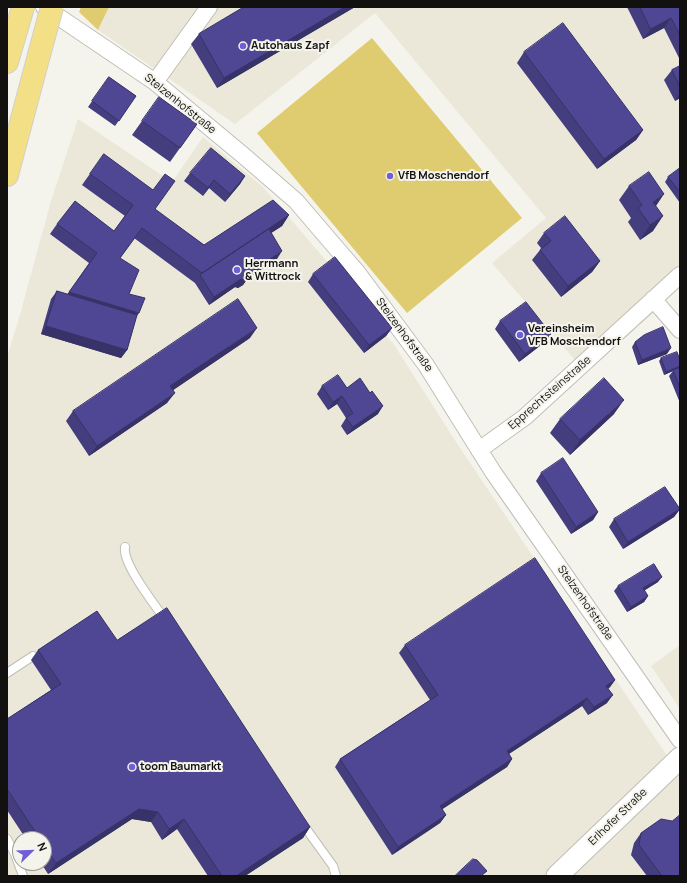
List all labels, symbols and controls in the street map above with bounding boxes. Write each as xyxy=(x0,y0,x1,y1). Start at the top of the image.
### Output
place label: Autohaus Zapf xyxy=(251,39,329,53)
marker: Autohaus Zapf xyxy=(238,41,248,51)
street label: Stelzenhofstraße xyxy=(142,71,218,137)
place label: VfB Moschendorf xyxy=(398,169,489,183)
marker: VfB Moschendorf xyxy=(385,171,395,181)
place label: Herrmann & Wittrock xyxy=(245,257,300,283)
marker: Herrmann & Wittrock xyxy=(232,265,242,275)
street label: Stelzenhofstraße xyxy=(373,295,435,375)
place label: Vereinsheim VFB Moschendorf xyxy=(528,322,621,348)
marker: Vereinsheim VFB Moschendorf xyxy=(515,330,525,340)
street label: Epprechtsteinstraße xyxy=(506,354,594,432)
street label: Stelzenhofstraße xyxy=(554,563,616,643)
place label: toom Baumarkt xyxy=(140,760,222,774)
marker: toom Baumarkt xyxy=(127,762,137,772)
street label: Erlhofer Straße xyxy=(586,786,650,848)
north arrow xyxy=(12,831,52,871)
text: N xyxy=(34,840,51,853)

